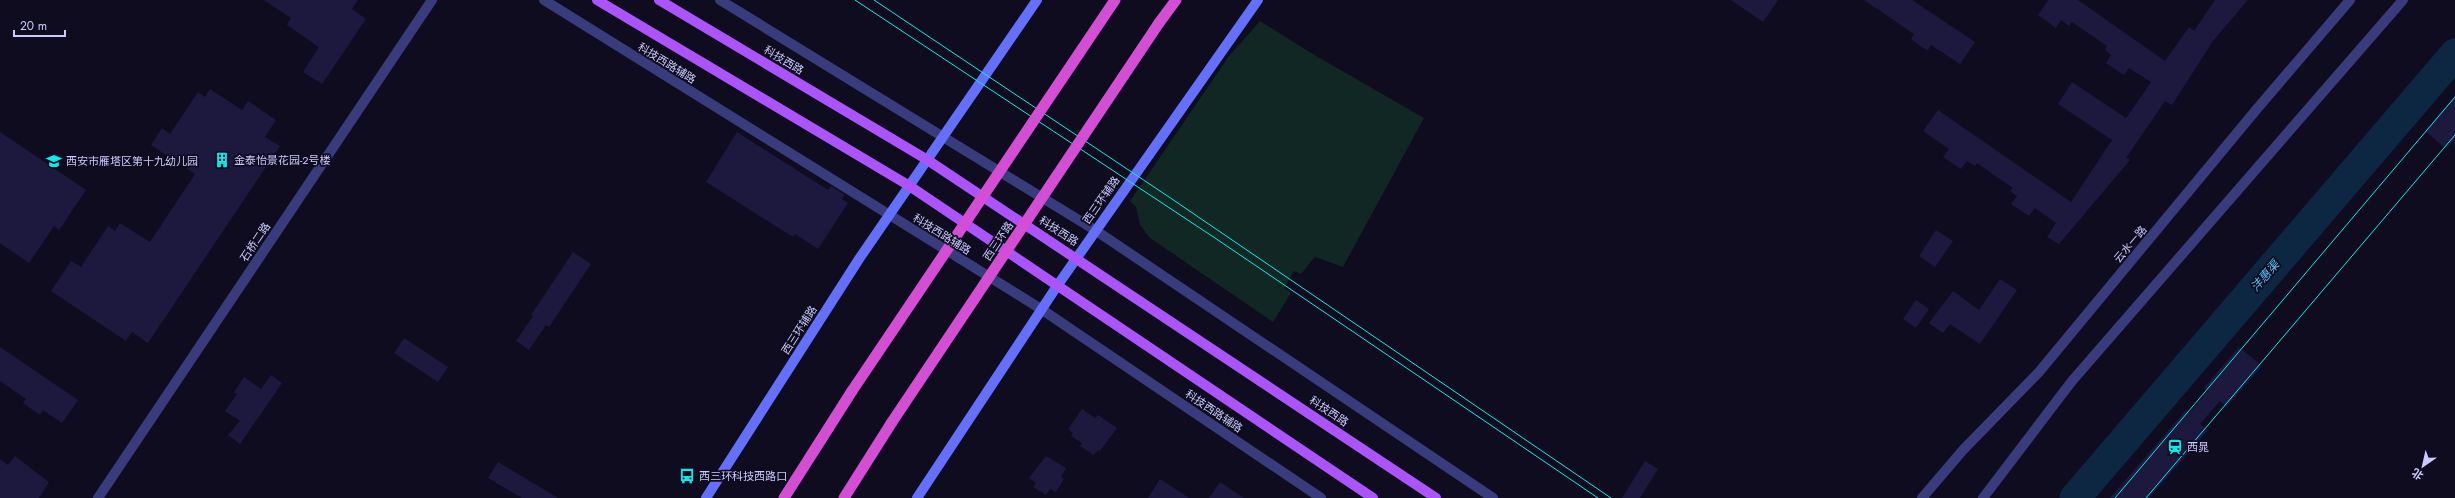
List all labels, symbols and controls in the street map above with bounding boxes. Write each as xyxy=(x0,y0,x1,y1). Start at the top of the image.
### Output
scale bar xyxy=(14,12,65,38)
text: 20 m xyxy=(20,17,47,35)
street label: 科技西路辅路 xyxy=(635,39,699,87)
street label: 科技西路 xyxy=(761,42,807,78)
building icon: 金泰怡景花园-2号楼 xyxy=(213,151,231,169)
school or university icon: 西安市雁塔区第十九幼儿园 xyxy=(45,152,63,170)
place label: 金泰怡景花园-2号楼 xyxy=(234,152,331,168)
place label: 西安市雁塔区第十九幼儿园 xyxy=(66,153,198,169)
street label: 西三环辅路 xyxy=(1079,173,1123,227)
street label: 科技西路辅路 xyxy=(910,210,974,258)
street label: 科技西路 xyxy=(1036,212,1082,250)
street label: 西三环路 xyxy=(979,218,1017,264)
street label: 石桥二路 xyxy=(236,219,274,265)
street label: 云水一路 xyxy=(2110,222,2150,266)
water label: 沣惠渠 xyxy=(2246,255,2285,295)
street label: 西三环辅路 xyxy=(777,303,821,357)
street label: 科技西路辅路 xyxy=(1182,386,1246,436)
street label: 科技西路 xyxy=(1306,392,1352,430)
station icon: 西晁 xyxy=(2166,438,2184,456)
place label: 西晁 xyxy=(2187,439,2209,455)
north arrow xyxy=(2403,446,2443,486)
text: 北 xyxy=(2408,465,2426,484)
bus stop icon: 西三环科技西路口 xyxy=(678,467,696,485)
place label: 西三环科技西路口 xyxy=(699,468,787,484)

